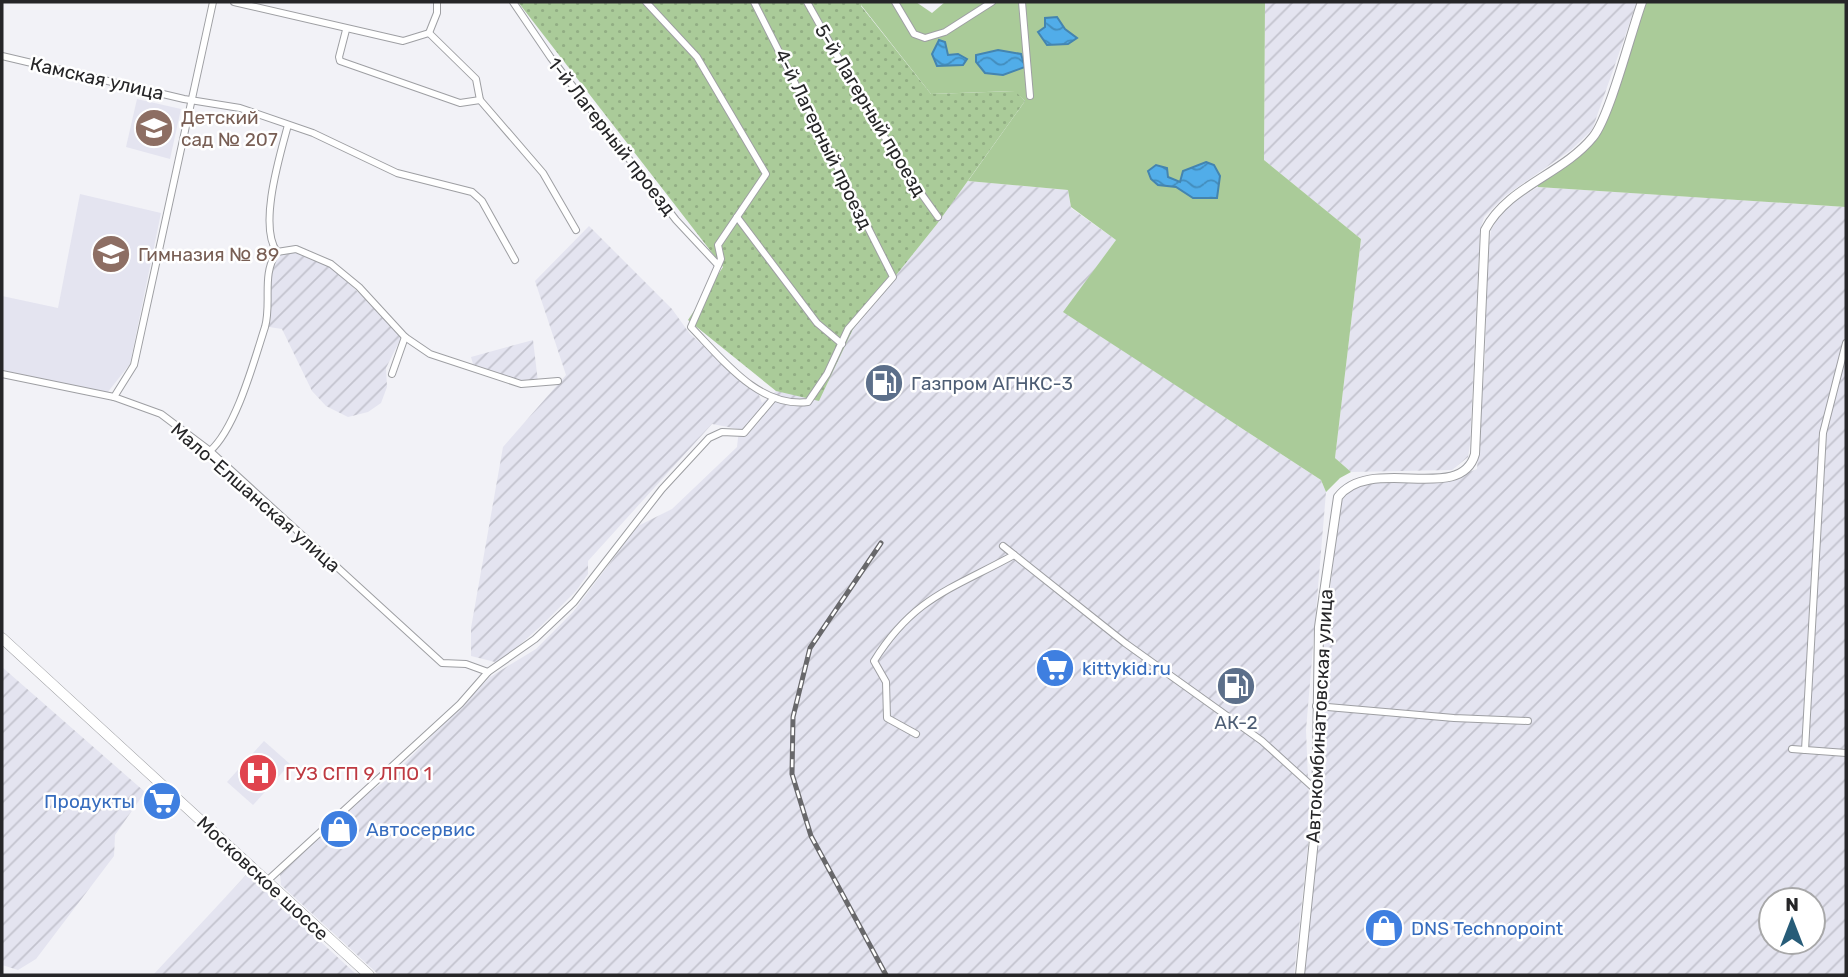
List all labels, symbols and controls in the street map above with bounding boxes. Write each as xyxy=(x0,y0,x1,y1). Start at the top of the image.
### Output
street label: 5-й Лагерный проезд xyxy=(810,20,931,201)
street label: 4-й Лагерный проезд xyxy=(770,45,877,233)
street label: Камская улица xyxy=(28,52,166,105)
street label: 1-й Лагерный проезд xyxy=(543,53,680,220)
place label: Детский сад № 207 xyxy=(181,106,278,151)
school or university icon: Детский сад № 207 xyxy=(133,107,175,149)
school or university icon: Гимназия № 89 xyxy=(90,233,132,275)
place label: Гимназия № 89 xyxy=(138,243,279,266)
fuel station icon: Газпром АГНКС-3 xyxy=(863,362,905,404)
place label: Газпром АГНКС-3 xyxy=(911,372,1073,395)
street label: Мало-Елшанская улица xyxy=(166,418,345,577)
street label: Автокомбинатовская улица xyxy=(1301,588,1338,844)
supermarket icon: kittykid.ru xyxy=(1034,647,1076,689)
place label: kittykid.ru xyxy=(1082,657,1171,680)
fuel station icon: АК-2 xyxy=(1215,665,1257,707)
place label: АК-2 xyxy=(1214,711,1258,734)
hospital icon: ГУЗ СГП 9 ЛПО 1 xyxy=(237,752,279,794)
place label: ГУЗ СГП 9 ЛПО 1 xyxy=(285,762,432,785)
supermarket icon: Продукты xyxy=(141,780,183,822)
place label: Продукты xyxy=(44,790,135,813)
shop icon: Автосервис xyxy=(318,808,360,850)
street label: Московское шоссе xyxy=(192,811,333,945)
place label: Автосервис xyxy=(366,818,475,841)
north arrow xyxy=(1757,886,1827,956)
text: N xyxy=(1785,893,1799,916)
shop icon: DNS Technopoint xyxy=(1363,907,1405,949)
place label: DNS Technopoint xyxy=(1411,917,1564,940)

